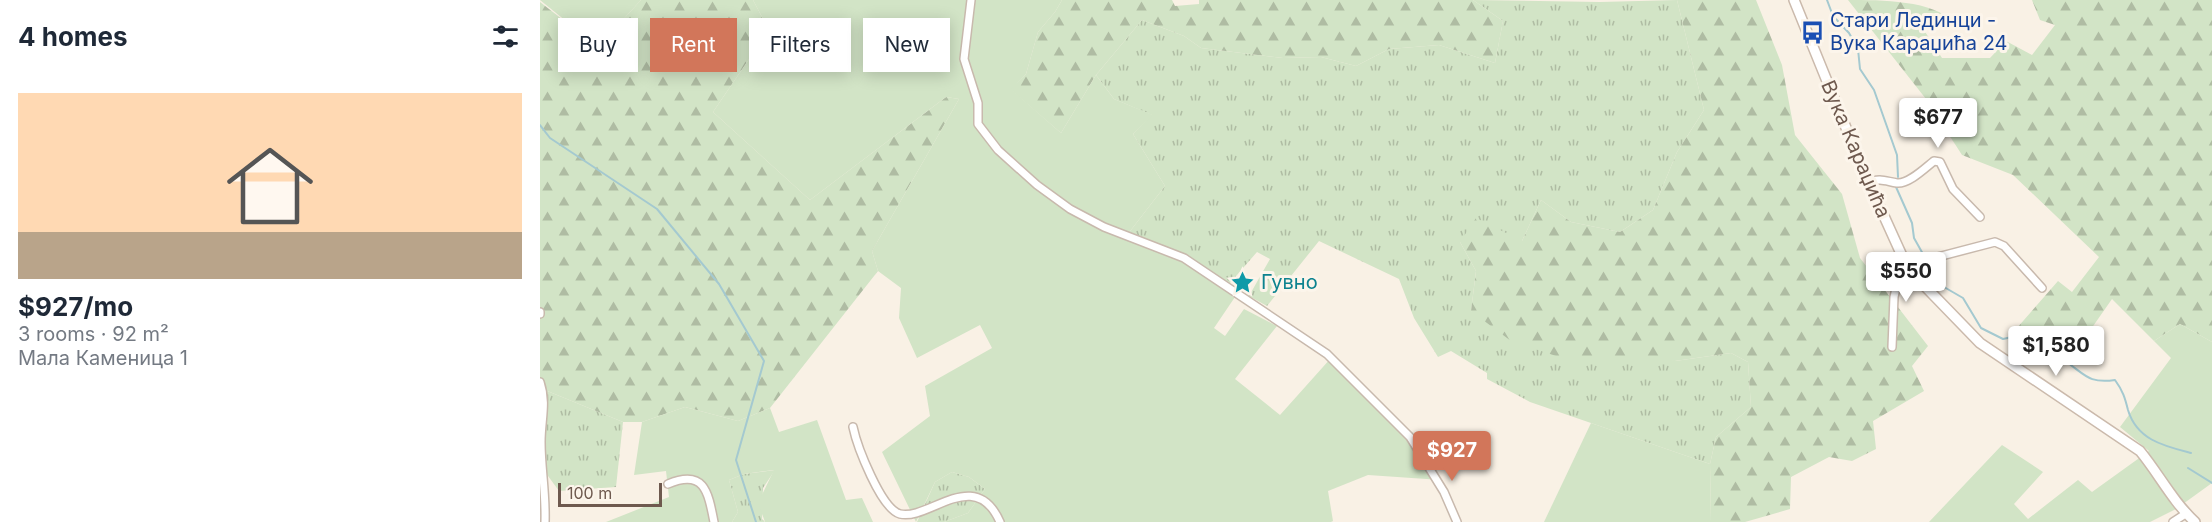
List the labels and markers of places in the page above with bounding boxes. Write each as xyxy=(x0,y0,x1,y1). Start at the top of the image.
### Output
place label: Стари Лединци - Вука Караџића 24 xyxy=(1830,8,2007,55)
bus stop icon: Стари Лединци - Вука Караџића 24 xyxy=(1799,19,1825,45)
pin: $677 xyxy=(1902,98,1974,149)
pin: $550 xyxy=(1870,252,1942,303)
place icon: Гувно xyxy=(1230,269,1256,295)
place label: Гувно xyxy=(1261,270,1318,294)
pin: $1,580 xyxy=(2007,326,2105,377)
pin: $927 xyxy=(1416,431,1488,482)

